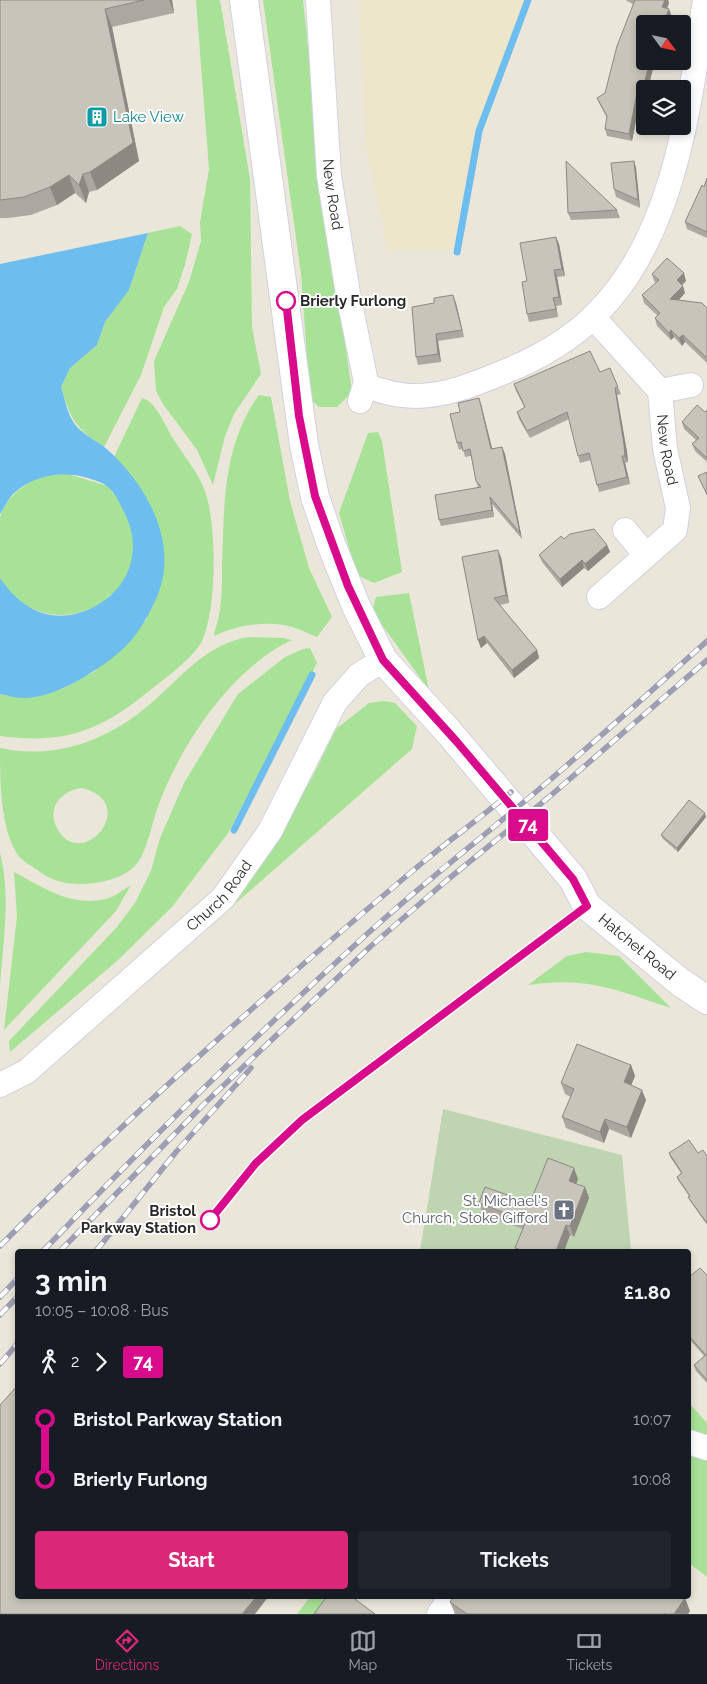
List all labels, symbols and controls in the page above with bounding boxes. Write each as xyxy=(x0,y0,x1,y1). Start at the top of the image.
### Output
north arrow xyxy=(636,15,691,70)
map controls xyxy=(636,15,691,135)
button: layers xyxy=(636,80,691,135)
building icon: Lake View xyxy=(85,105,109,129)
place label: Lake View xyxy=(113,108,184,126)
street label: New Road xyxy=(319,158,347,231)
marker: Brierly Furlong xyxy=(276,291,296,311)
place label: Brierly Furlong xyxy=(300,292,406,310)
street label: New Road xyxy=(653,413,682,487)
line badge: 74 xyxy=(506,809,550,841)
text: 74 xyxy=(518,814,538,835)
street label: Church Road xyxy=(183,857,256,935)
street label: Hatchet Road xyxy=(595,910,679,984)
place label: St. Michael's Church, Stoke Gifford xyxy=(402,1192,548,1227)
church icon: St. Michael's Church, Stoke Gifford xyxy=(552,1198,576,1222)
place label: Bristol Parkway Station xyxy=(81,1202,196,1237)
marker: Bristol Parkway Station xyxy=(200,1210,220,1230)
text: 3 min xyxy=(35,1265,107,1298)
text: £1.80 xyxy=(624,1281,671,1303)
text: 10:05 – 10:08 · Bus xyxy=(35,1301,168,1320)
icon: walk xyxy=(35,1348,63,1376)
icon: forward xyxy=(87,1348,115,1376)
text: 74 xyxy=(133,1351,153,1372)
text: 2 xyxy=(71,1352,79,1371)
text: Bristol Parkway Station xyxy=(73,1408,282,1430)
text: 10:07 xyxy=(633,1410,671,1429)
text: Brierly Furlong xyxy=(73,1468,208,1490)
text: 10:08 xyxy=(632,1470,671,1489)
button: Start xyxy=(35,1531,348,1589)
button: Tickets xyxy=(358,1531,671,1589)
tab: Directions xyxy=(95,1627,159,1673)
tab: Map xyxy=(349,1627,377,1673)
tab: Tickets xyxy=(566,1627,612,1673)

